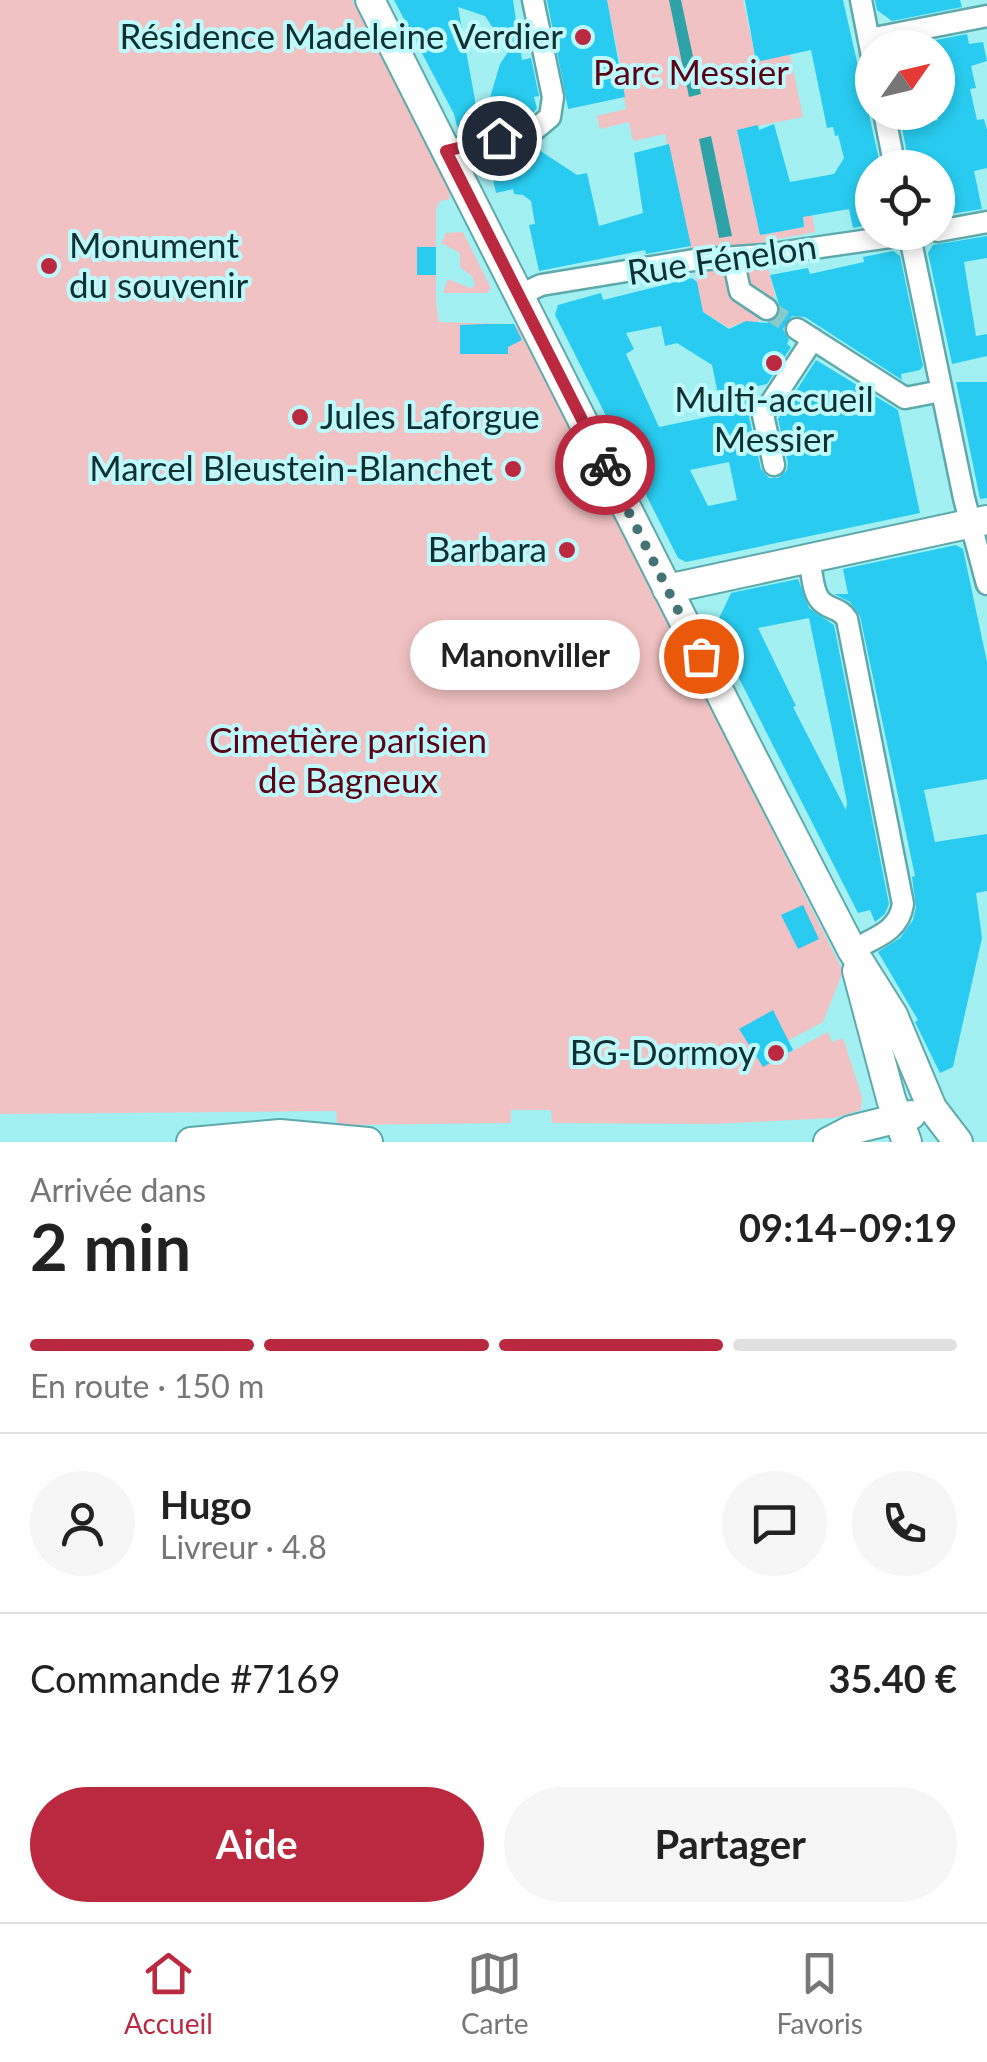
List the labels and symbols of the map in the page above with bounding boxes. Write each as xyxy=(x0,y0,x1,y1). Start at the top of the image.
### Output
place label: Résidence Madeleine Verdier xyxy=(120,14,563,56)
marker: Résidence Madeleine Verdier xyxy=(572,26,594,48)
north arrow xyxy=(855,30,955,130)
park label: Parc Messier xyxy=(593,50,789,92)
pin xyxy=(457,96,542,181)
place label: Monument du souvenir xyxy=(69,223,249,305)
street label: Rue Fénelon xyxy=(624,224,819,292)
marker: Monument du souvenir xyxy=(38,255,60,277)
marker: Multi-accueil Messier xyxy=(763,352,785,374)
place label: Multi-accueil Messier xyxy=(674,377,874,459)
place label: Jules Laforgue xyxy=(320,394,540,436)
marker: Jules Laforgue xyxy=(289,406,311,428)
courier xyxy=(555,415,655,515)
place label: Marcel Bleustein-Blanchet xyxy=(89,446,493,488)
marker: Marcel Bleustein-Blanchet xyxy=(502,458,524,480)
place label: Barbara xyxy=(428,527,547,569)
marker: Barbara xyxy=(556,539,578,561)
pin xyxy=(659,614,744,699)
callout: Manonviller xyxy=(411,621,641,691)
park label: Cimetière parisien de Bagneux xyxy=(209,718,487,800)
place label: BG-Dormoy xyxy=(570,1030,756,1072)
marker: BG-Dormoy xyxy=(765,1042,787,1064)

